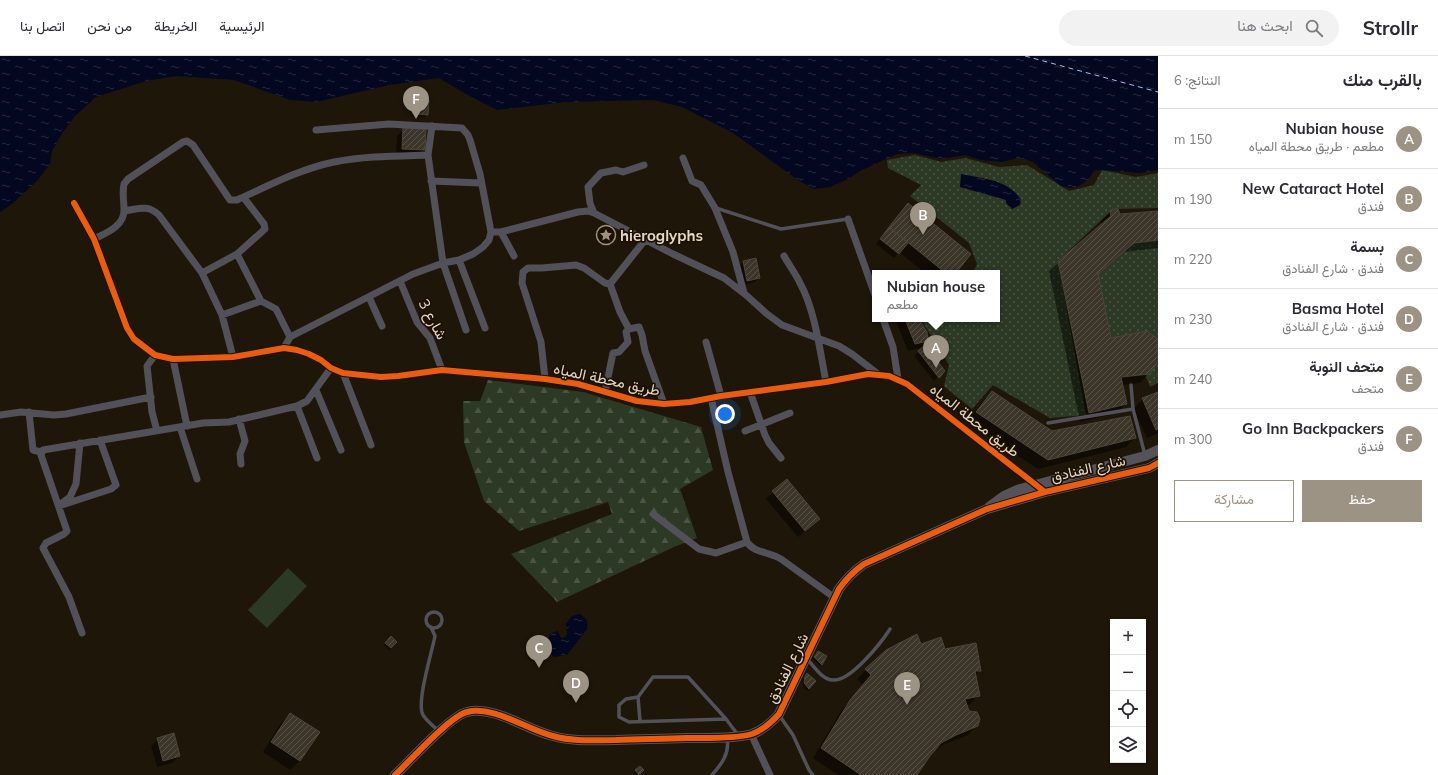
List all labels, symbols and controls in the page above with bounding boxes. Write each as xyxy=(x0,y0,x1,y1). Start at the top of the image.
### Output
search box xyxy=(1059,10,1339,46)
text: ابحث هنا xyxy=(1237,16,1293,35)
text: Strollr xyxy=(1363,16,1418,40)
text: اتصل بنا xyxy=(20,17,65,35)
text: من نحن xyxy=(87,17,132,35)
text: الخريطة xyxy=(154,17,197,35)
text: الرئيسية xyxy=(219,17,265,35)
icon: search xyxy=(1303,17,1325,39)
text: بالقرب منك xyxy=(1343,69,1422,90)
text: النتائج: 6 xyxy=(1174,72,1221,88)
pin: F xyxy=(403,86,429,119)
text: Nubian house xyxy=(1285,119,1384,138)
text: 150 m xyxy=(1174,131,1212,147)
text: A xyxy=(1404,131,1414,147)
text: مطعم · طريق محطة المياه xyxy=(1249,138,1384,154)
text: New Cataract Hotel xyxy=(1242,179,1384,198)
text: 190 m xyxy=(1174,191,1212,207)
text: B xyxy=(1405,191,1414,207)
text: فندق xyxy=(1358,198,1384,214)
pin: B xyxy=(910,202,936,235)
place icon: hieroglyphs xyxy=(595,224,617,246)
place label: hieroglyphs xyxy=(620,226,703,245)
text: بسمة xyxy=(1350,237,1384,256)
text: 220 m xyxy=(1174,251,1212,267)
text: C xyxy=(1405,251,1413,267)
text: فندق · شارع الفنادق xyxy=(1282,260,1384,276)
popup xyxy=(872,270,1000,322)
text: Nubian house xyxy=(887,277,985,296)
street label: شارع 3 xyxy=(413,296,452,344)
text: مطعم xyxy=(887,296,918,312)
text: Basma Hotel xyxy=(1292,299,1384,318)
text: 230 m xyxy=(1174,311,1212,327)
text: D xyxy=(1404,311,1414,327)
text: فندق · شارع الفنادق xyxy=(1282,318,1384,334)
pin: A xyxy=(923,335,949,368)
text: متحف النوبة xyxy=(1309,357,1384,376)
street label: طريق محطة المياه xyxy=(552,358,662,401)
text: 240 m xyxy=(1174,371,1212,387)
text: E xyxy=(1405,371,1413,387)
street label: طريق محطة المياه xyxy=(926,379,1024,462)
text: متحف xyxy=(1351,380,1384,396)
your location xyxy=(715,404,735,424)
text: Go Inn Backpackers xyxy=(1242,419,1384,438)
text: 300 m xyxy=(1174,431,1212,447)
text: F xyxy=(1405,431,1413,447)
text: فندق xyxy=(1358,438,1384,454)
street label: شارع الفنادق xyxy=(1049,450,1128,488)
button: مشاركة xyxy=(1174,480,1294,522)
button: حفظ xyxy=(1302,480,1422,522)
map controls xyxy=(1110,619,1146,763)
button: + xyxy=(1110,619,1146,655)
street label: شارع الفنادق xyxy=(762,630,814,707)
pin: C xyxy=(526,635,552,668)
button: − xyxy=(1110,655,1146,691)
pin: D xyxy=(563,670,589,703)
pin: E xyxy=(894,672,920,705)
button: locate xyxy=(1110,691,1146,727)
button: layers xyxy=(1110,727,1146,763)

